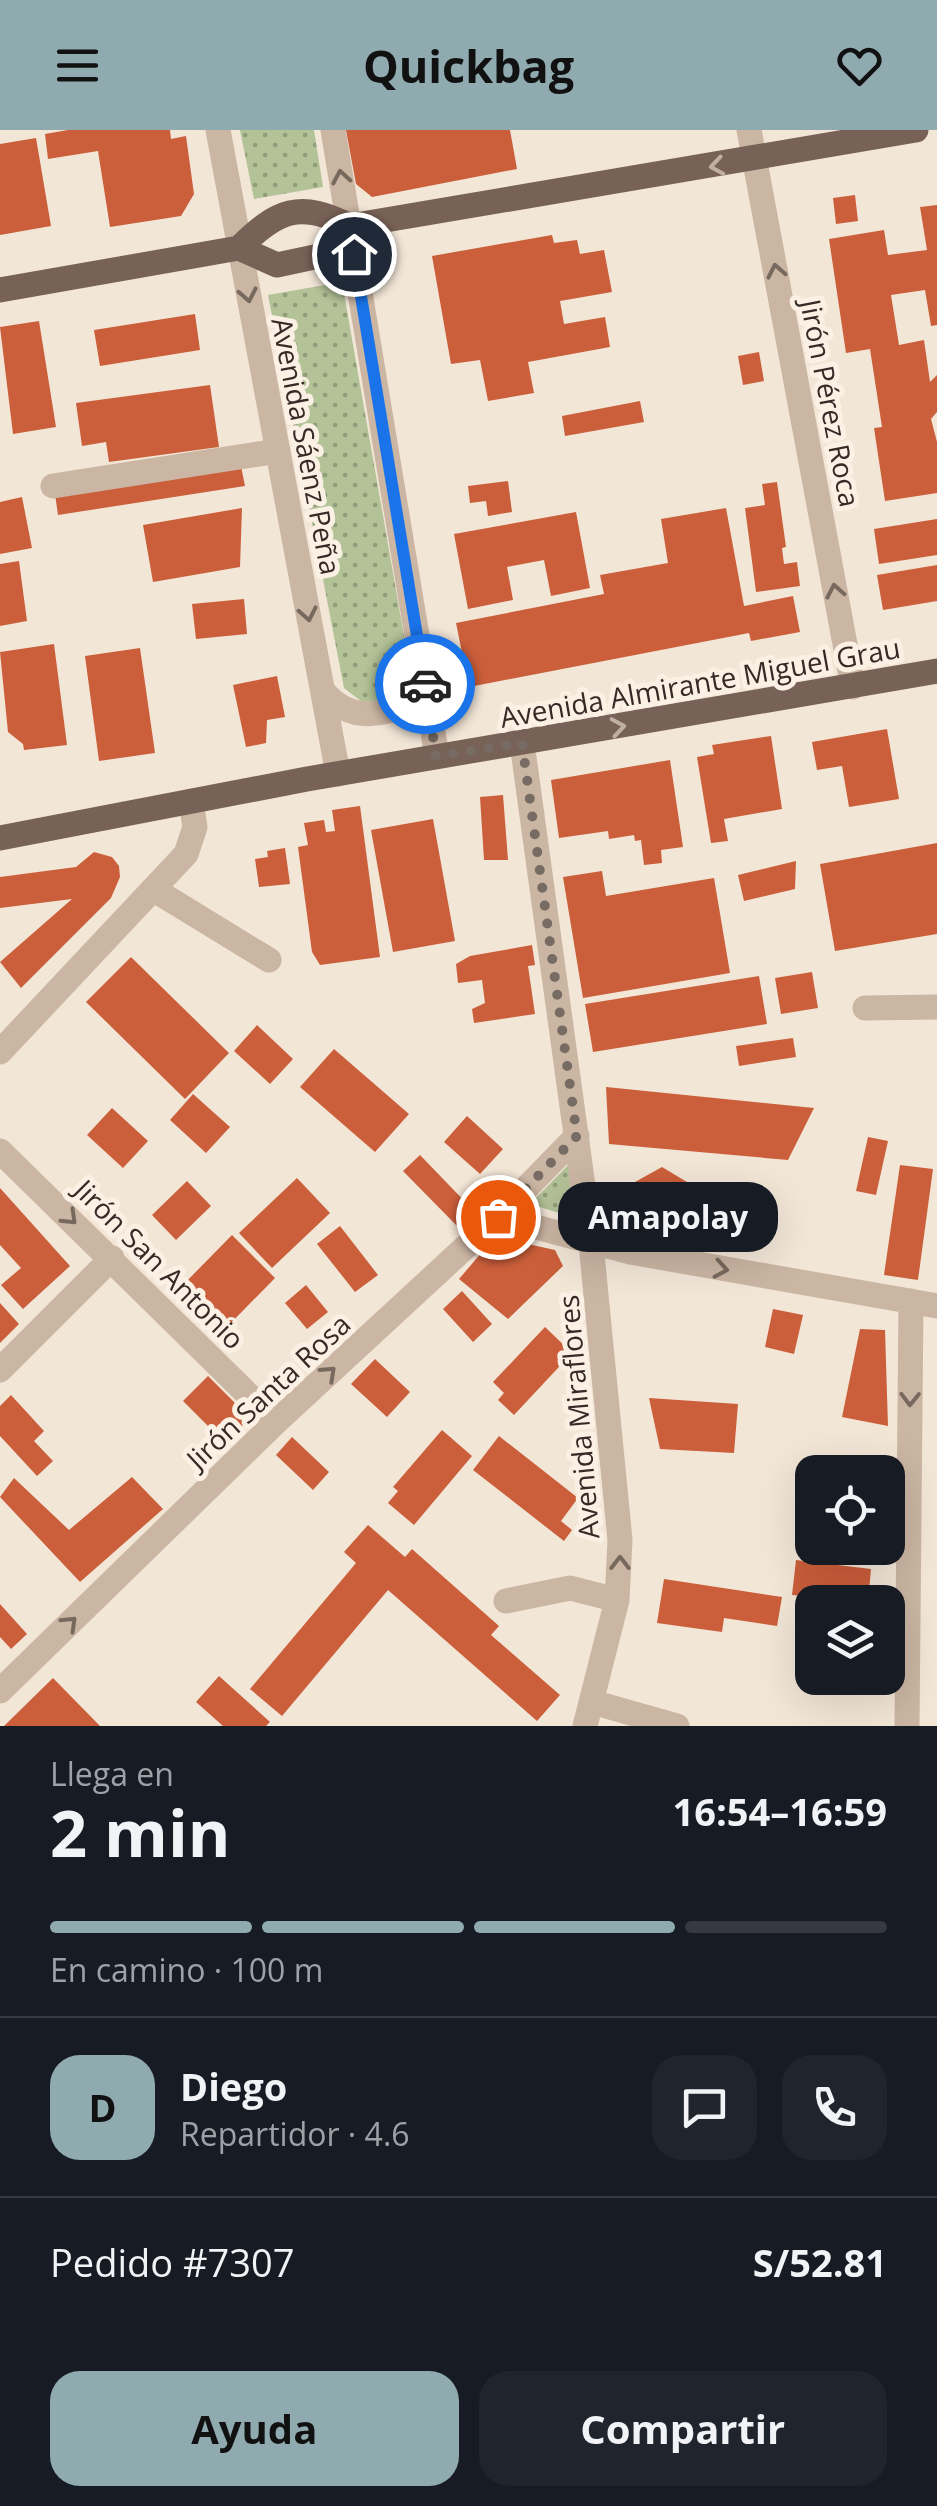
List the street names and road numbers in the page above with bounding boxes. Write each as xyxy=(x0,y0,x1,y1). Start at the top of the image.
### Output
street label: Jirón Pérez Roca xyxy=(792,293,870,510)
street label: Avenida Sáenz Peña xyxy=(263,314,351,578)
street label: Avenida Almirante Miguel Grau xyxy=(497,628,903,736)
street label: Jirón San Antonio xyxy=(65,1169,253,1357)
street label: Avenida Miraflores xyxy=(548,1293,608,1541)
street label: Jirón Santa Rosa xyxy=(176,1305,358,1479)

